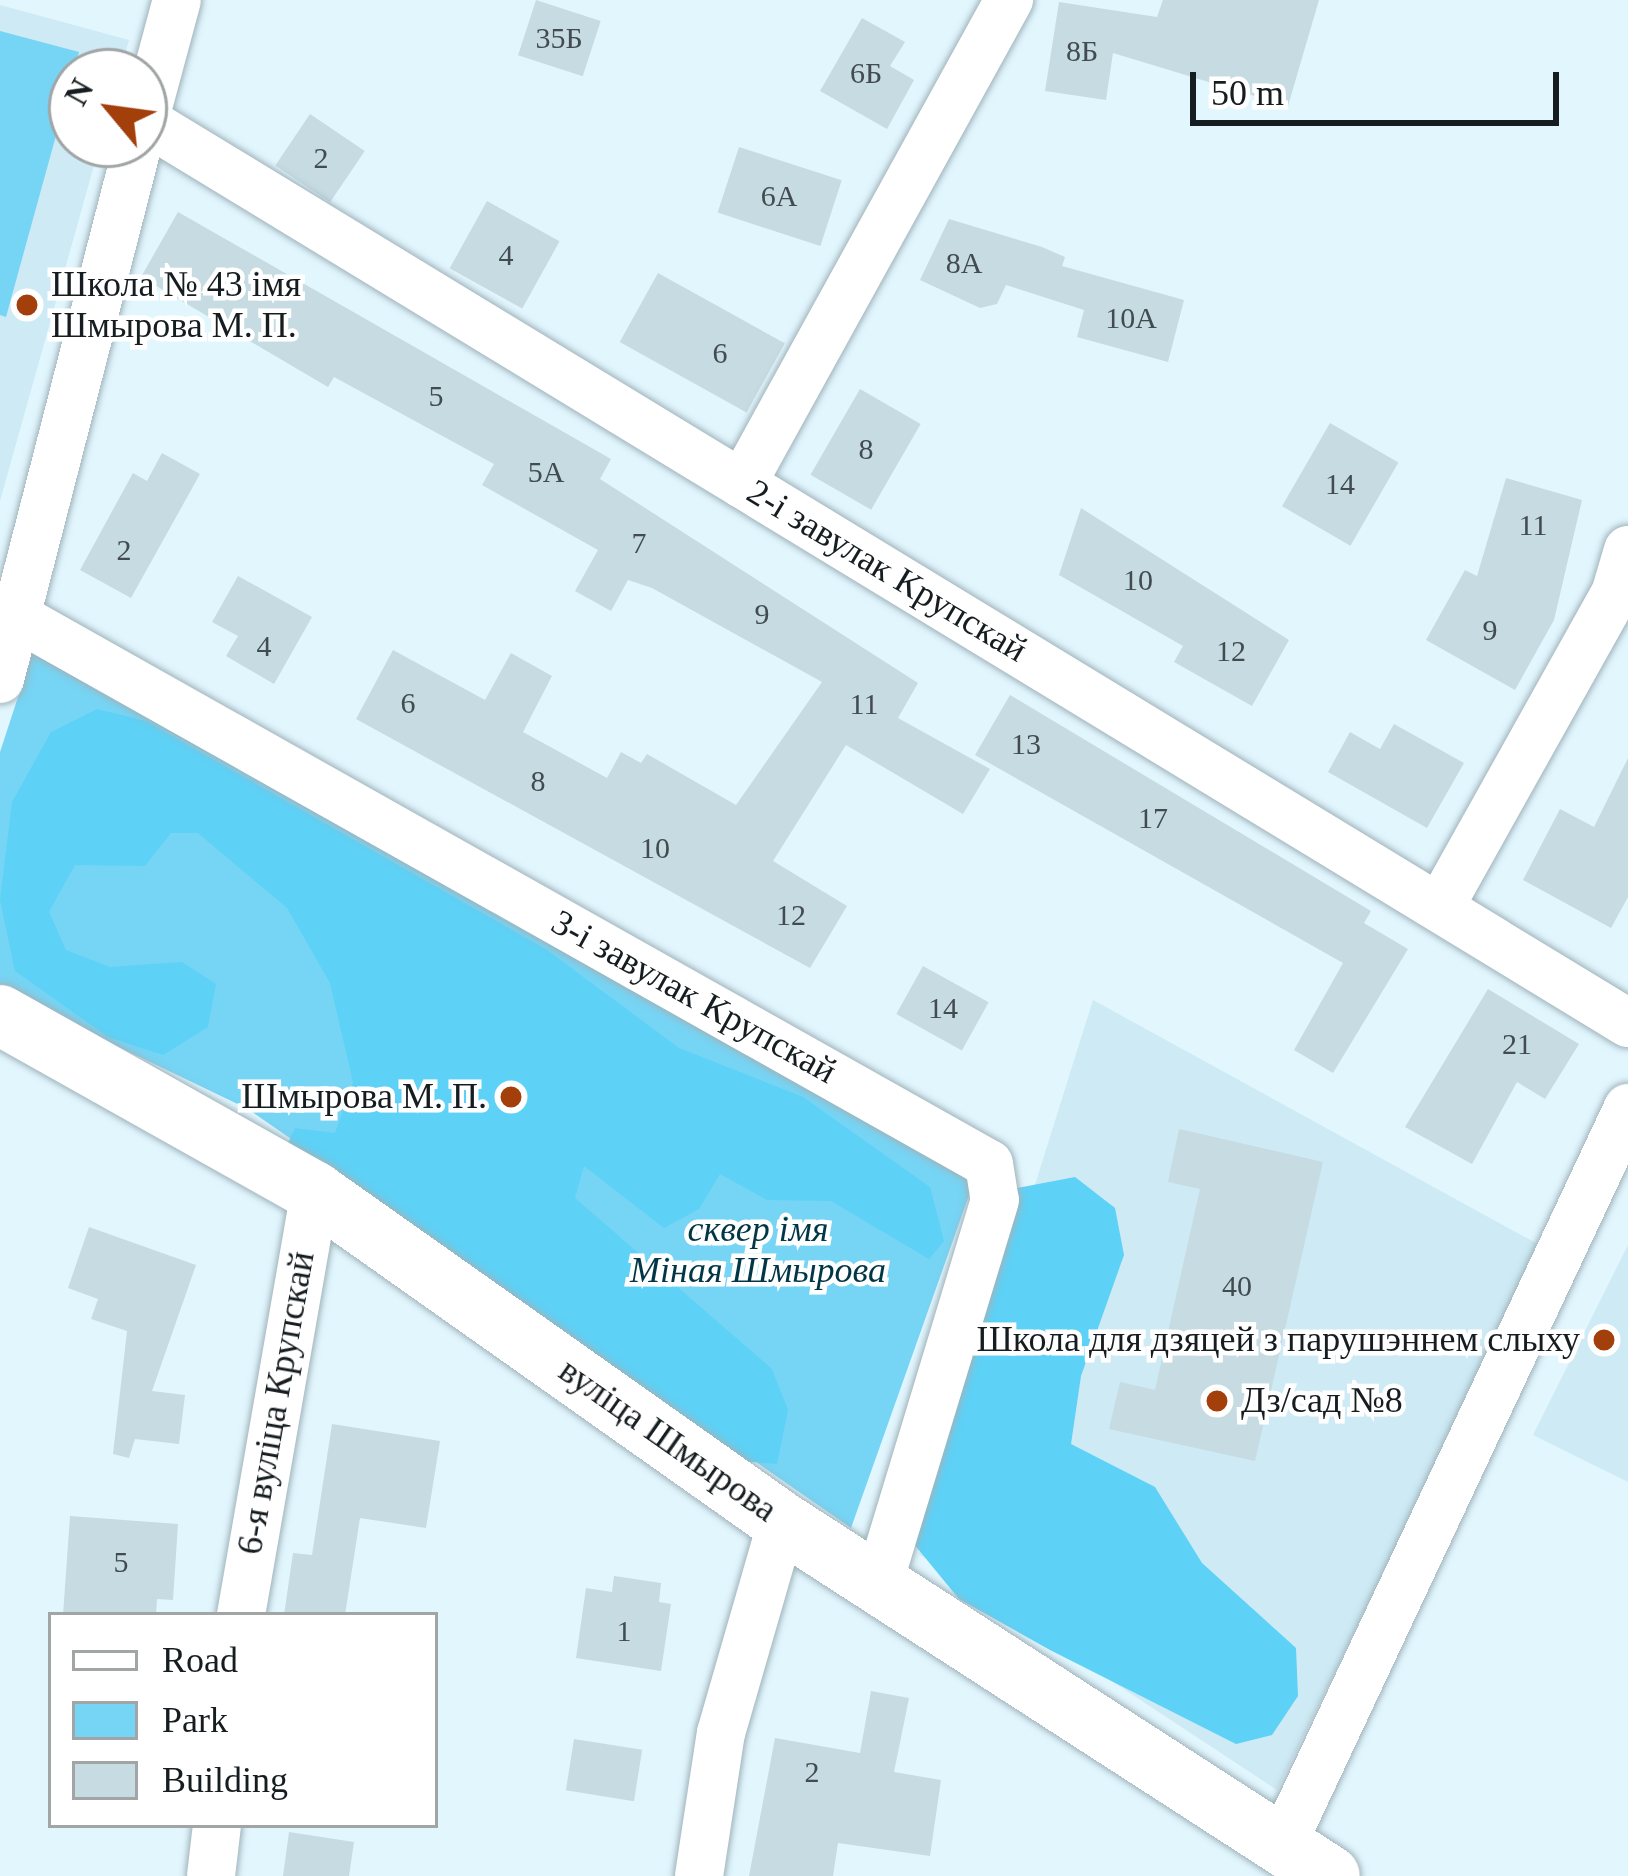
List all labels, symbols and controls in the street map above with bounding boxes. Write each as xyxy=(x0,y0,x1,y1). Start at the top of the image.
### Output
house number: 35Б xyxy=(535,20,583,56)
house number: 8Б xyxy=(1066,33,1098,69)
north arrow xyxy=(48,48,168,168)
scale bar xyxy=(1196,48,1565,122)
house number: 6Б xyxy=(850,55,882,91)
text: N xyxy=(58,73,101,111)
text: 50 m xyxy=(1211,73,1284,113)
house number: 2 xyxy=(314,140,328,176)
house number: 6А xyxy=(761,178,797,214)
house number: 4 xyxy=(498,237,514,273)
house number: 8А xyxy=(946,245,982,281)
place label: Школа № 43 імя Шмырова М. П. xyxy=(51,262,301,347)
marker: Школа № 43 імя Шмырова М. П. xyxy=(14,292,40,318)
house number: 10А xyxy=(1105,300,1157,336)
house number: 6 xyxy=(712,335,728,371)
house number: 5 xyxy=(428,378,444,414)
house number: 8 xyxy=(858,431,874,467)
house number: 5А xyxy=(528,454,564,490)
house number: 14 xyxy=(1325,466,1355,502)
street label: 2-і завулак Крупскай xyxy=(739,470,1035,672)
house number: 11 xyxy=(1519,507,1547,543)
house number: 7 xyxy=(632,525,646,561)
house number: 2 xyxy=(116,532,132,568)
house number: 10 xyxy=(1123,562,1153,598)
house number: 9 xyxy=(754,596,770,632)
house number: 9 xyxy=(1482,612,1498,648)
house number: 4 xyxy=(256,628,272,664)
house number: 12 xyxy=(1216,633,1246,669)
house number: 6 xyxy=(400,685,416,721)
house number: 11 xyxy=(850,686,878,722)
house number: 13 xyxy=(1011,726,1041,762)
house number: 8 xyxy=(530,763,546,799)
house number: 17 xyxy=(1138,800,1168,836)
house number: 10 xyxy=(640,830,670,866)
house number: 12 xyxy=(776,897,806,933)
street label: 3-і завулак Крупскай xyxy=(544,901,844,1093)
house number: 14 xyxy=(928,990,958,1026)
house number: 21 xyxy=(1502,1026,1532,1062)
place label: Шмырова М. П. xyxy=(241,1075,487,1119)
marker: Шмырова М. П. xyxy=(498,1084,524,1110)
park label: сквер імя Міная Шмырова xyxy=(630,1207,886,1292)
street label: 6-я вуліца Крупскай xyxy=(228,1248,324,1558)
house number: 40 xyxy=(1222,1268,1252,1304)
place label: Школа для дзяцей з парушэннем слыху xyxy=(976,1318,1580,1362)
marker: Школа для дзяцей з парушэннем слыху xyxy=(1591,1327,1617,1353)
street label: вуліца Шмырова xyxy=(551,1349,785,1531)
place label: Дз/сад №8 xyxy=(1241,1379,1403,1423)
marker: Дз/сад №8 xyxy=(1204,1388,1230,1414)
house number: 5 xyxy=(114,1544,128,1580)
legend xyxy=(48,1612,438,1828)
house number: 1 xyxy=(616,1613,632,1649)
text: Road xyxy=(162,1640,238,1680)
text: Park xyxy=(162,1700,228,1740)
house number: 2 xyxy=(804,1754,820,1790)
text: Building xyxy=(162,1760,288,1800)

